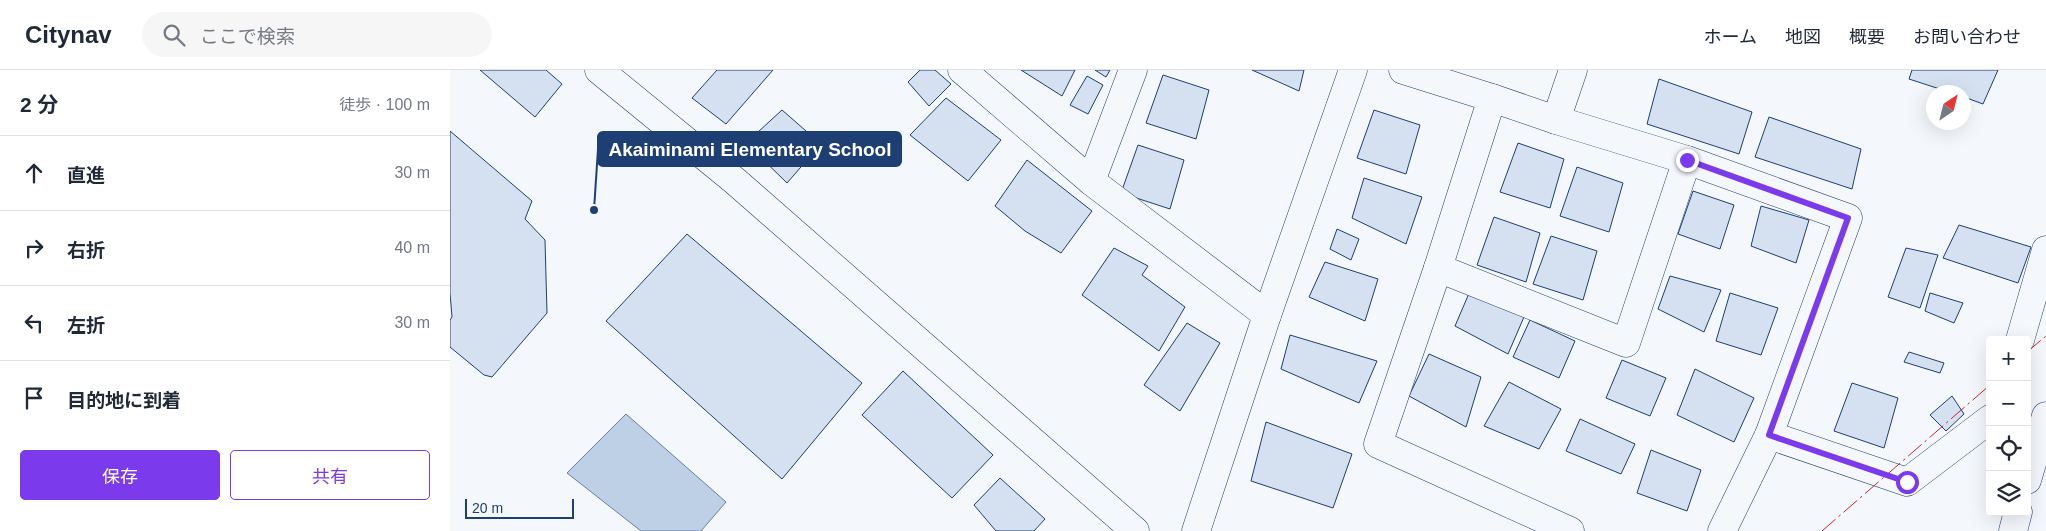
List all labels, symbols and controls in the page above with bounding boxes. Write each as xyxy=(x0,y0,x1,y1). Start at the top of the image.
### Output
search box xyxy=(142,12,492,57)
text: Citynav xyxy=(25,21,112,48)
icon: search xyxy=(160,21,188,49)
text: ここで検索 xyxy=(200,26,295,47)
text: ホーム xyxy=(1704,27,1757,47)
text: 地図 xyxy=(1785,27,1821,47)
text: 概要 xyxy=(1849,27,1885,47)
text: お問い合わせ xyxy=(1913,27,2021,47)
north arrow xyxy=(1926,85,1971,130)
text: 2 分 xyxy=(20,93,59,116)
text: 徒歩 · 100 m xyxy=(339,96,430,113)
callout: Akaiminami Elementary School xyxy=(598,132,901,166)
text: Akaiminami Elementary School xyxy=(609,139,892,160)
route end xyxy=(1676,149,1699,172)
icon: ahead xyxy=(20,159,48,187)
text: 30 m xyxy=(394,164,430,181)
text: 直進 xyxy=(67,165,105,186)
icon: right xyxy=(20,234,48,262)
text: 40 m xyxy=(394,239,430,256)
text: 右折 xyxy=(67,240,105,261)
icon: left xyxy=(20,309,48,337)
text: 30 m xyxy=(394,314,430,331)
text: 左折 xyxy=(67,315,105,336)
map controls xyxy=(1986,336,2031,516)
button: + xyxy=(1986,336,2031,381)
button: − xyxy=(1986,381,2031,426)
icon: arrive xyxy=(20,384,48,412)
text: 目的地に到着 xyxy=(67,390,181,411)
button: locate xyxy=(1986,426,2031,471)
button: 保存 xyxy=(20,450,220,500)
button: 共有 xyxy=(230,450,430,500)
route start xyxy=(1896,471,1919,494)
button: layers xyxy=(1986,471,2031,516)
scale bar xyxy=(465,496,574,519)
text: 20 m xyxy=(472,500,503,516)

